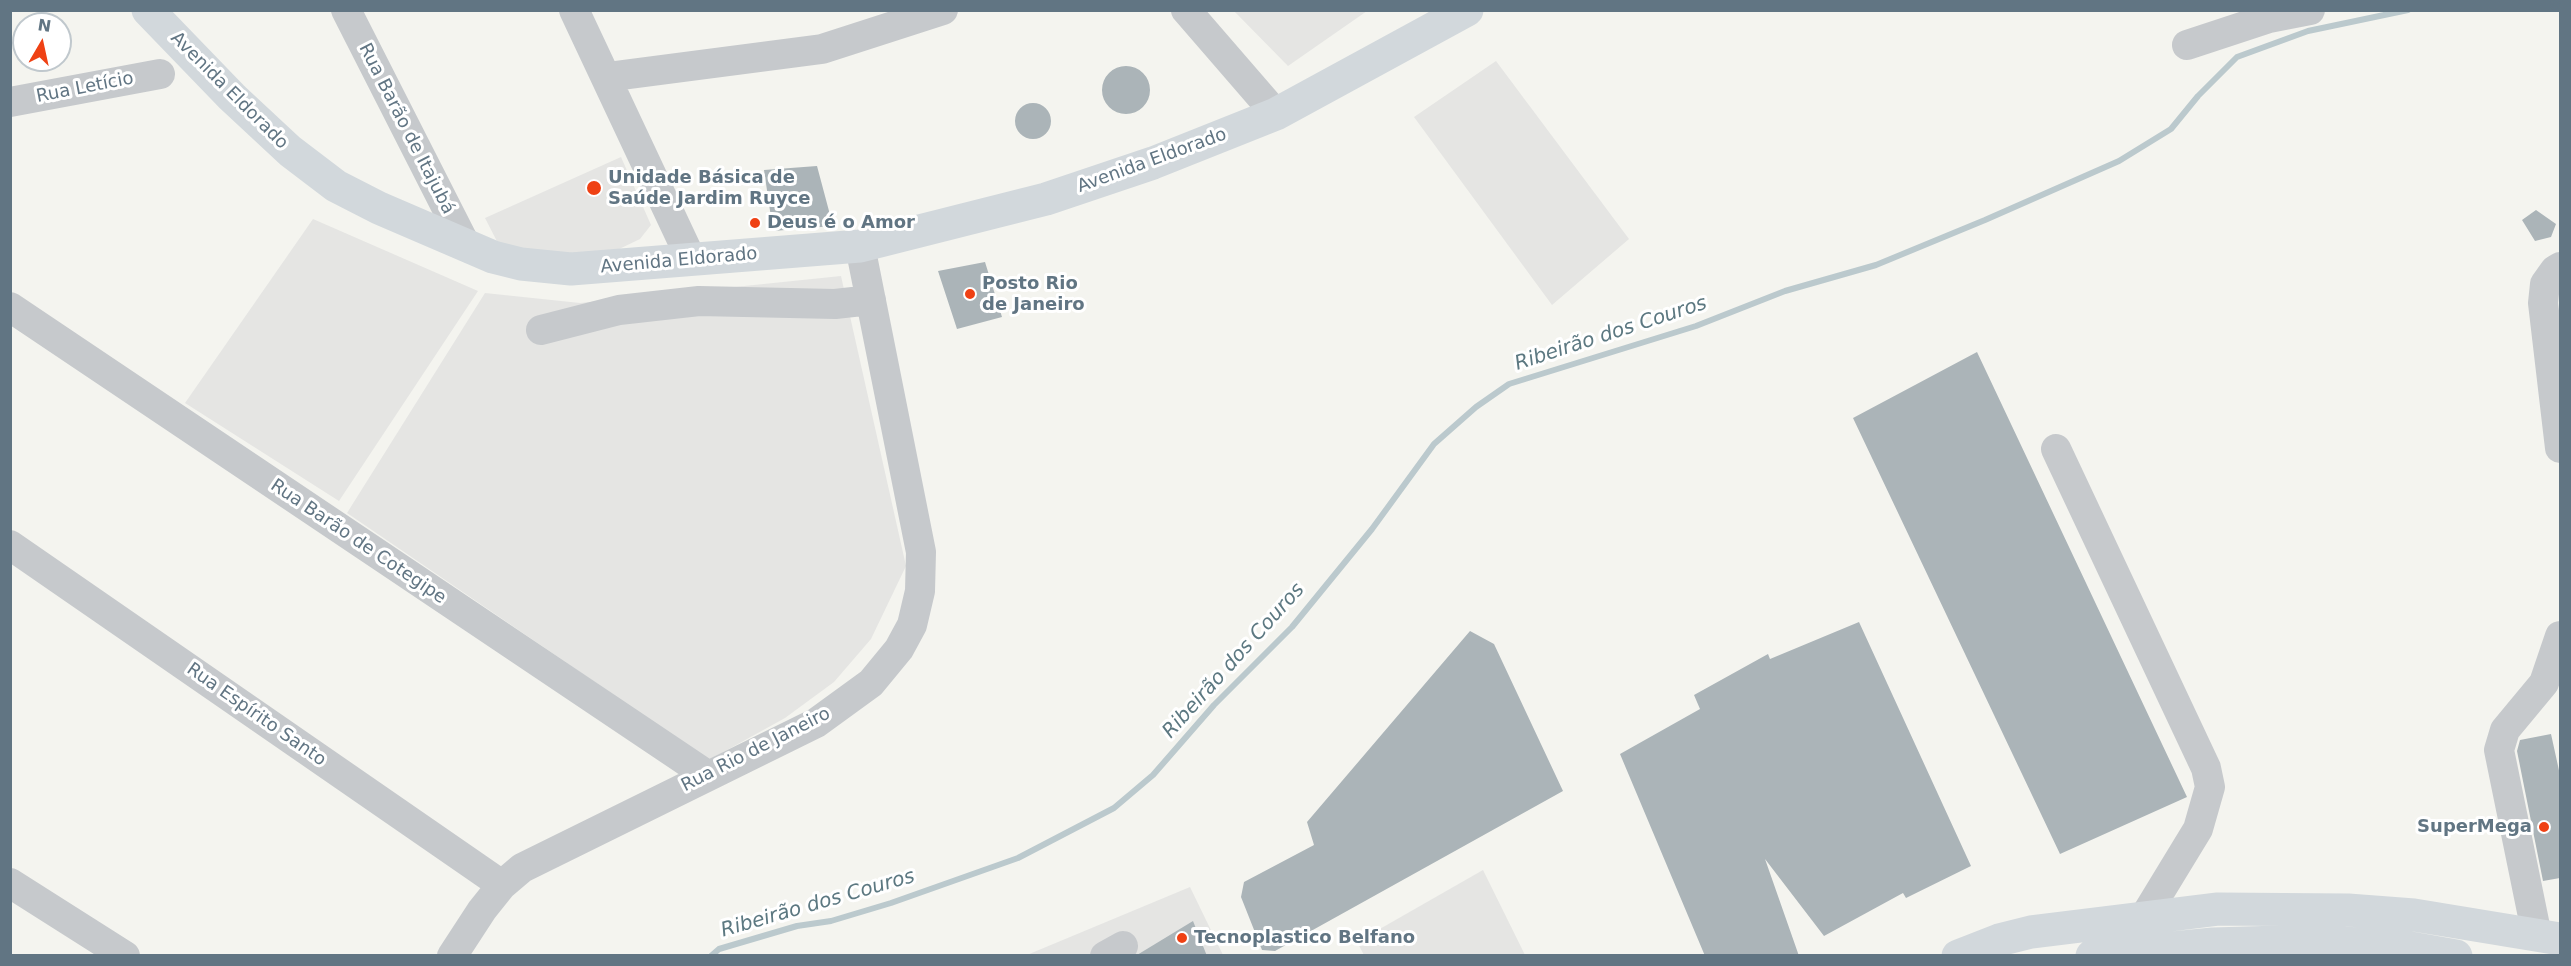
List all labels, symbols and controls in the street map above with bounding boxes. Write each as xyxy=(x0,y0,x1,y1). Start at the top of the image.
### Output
north arrow xyxy=(12,12,72,72)
text: N xyxy=(36,15,53,36)
street label: Avenida Eldorado xyxy=(166,28,292,154)
street label: Rua Barão de Itajubá xyxy=(354,40,458,218)
street label: Rua Letício xyxy=(35,68,135,108)
street label: Avenida Eldorado xyxy=(1074,124,1230,198)
place label: Unidade Básica de Saúde Jardim Ruyce xyxy=(608,167,810,210)
marker: Unidade Básica de Saúde Jardim Ruyce xyxy=(585,179,603,197)
place label: Deus é o Amor xyxy=(767,212,915,234)
marker: Deus é o Amor xyxy=(748,216,762,230)
street label: Avenida Eldorado xyxy=(600,243,758,279)
place label: Posto Rio de Janeiro xyxy=(982,273,1085,316)
marker: Posto Rio de Janeiro xyxy=(963,287,977,301)
water label: Ribeirão dos Couros xyxy=(1512,292,1710,376)
street label: Rua Barão de Cotegipe xyxy=(266,475,450,609)
water label: Ribeirão dos Couros xyxy=(1158,578,1310,744)
street label: Rua Espírito Santo xyxy=(182,659,330,771)
street label: Rua Rio de Janeiro xyxy=(678,703,834,797)
place label: SuperMega xyxy=(2417,816,2532,838)
marker: SuperMega xyxy=(2537,820,2551,834)
water label: Ribeirão dos Couros xyxy=(718,865,918,943)
place label: Tecnoplastico Belfano xyxy=(1194,927,1415,949)
marker: Tecnoplastico Belfano xyxy=(1175,931,1189,945)

